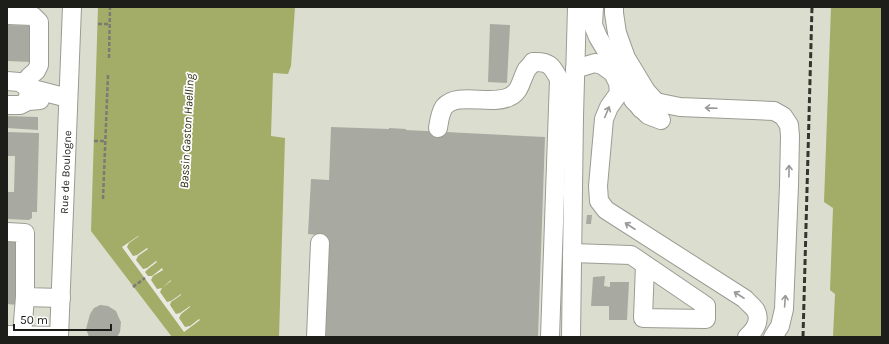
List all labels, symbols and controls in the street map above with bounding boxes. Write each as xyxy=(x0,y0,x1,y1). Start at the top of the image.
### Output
water label: Bassin Gaston Haelling xyxy=(177,72,197,189)
one-way arrow xyxy=(705,104,718,112)
one-way arrow xyxy=(604,106,611,118)
street label: Rue de Boulogne xyxy=(58,130,74,214)
one-way arrow xyxy=(785,165,793,178)
one-way arrow xyxy=(624,221,636,229)
one-way arrow xyxy=(734,291,745,299)
one-way arrow xyxy=(781,295,788,308)
scale bar xyxy=(14,306,111,332)
text: 50 m xyxy=(20,313,48,327)

